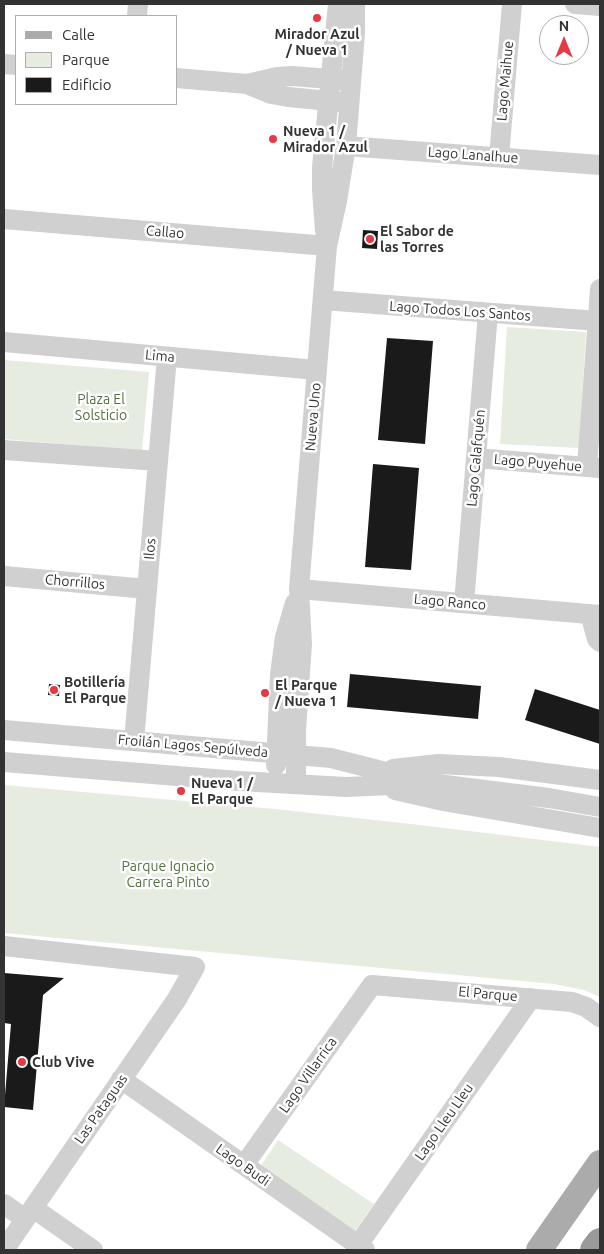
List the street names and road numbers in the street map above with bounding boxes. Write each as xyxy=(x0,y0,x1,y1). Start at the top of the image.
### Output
street label: Lago Maihue xyxy=(493,40,517,122)
street label: Lago Lanalhue xyxy=(427,143,519,167)
street label: Callao xyxy=(145,222,185,242)
street label: Lago Todos Los Santos xyxy=(389,298,531,324)
street label: Lima xyxy=(144,346,176,366)
street label: Nueva Uno xyxy=(302,382,324,452)
street label: Lago Calafquén xyxy=(463,409,489,507)
street label: Lago Puyehue xyxy=(493,451,583,475)
street label: Ilos xyxy=(141,538,159,560)
street label: Chorrillos xyxy=(44,571,106,593)
street label: Lago Ranco xyxy=(413,590,487,614)
street label: Froilán Lagos Sepúlveda xyxy=(117,731,269,761)
street label: El Parque xyxy=(458,983,518,1005)
street label: Lago Villarrica xyxy=(276,1034,340,1116)
street label: Las Pataguas xyxy=(71,1071,131,1147)
street label: Lago Lleu Lleu xyxy=(411,1080,477,1164)
street label: Lago Budi xyxy=(213,1140,273,1190)

